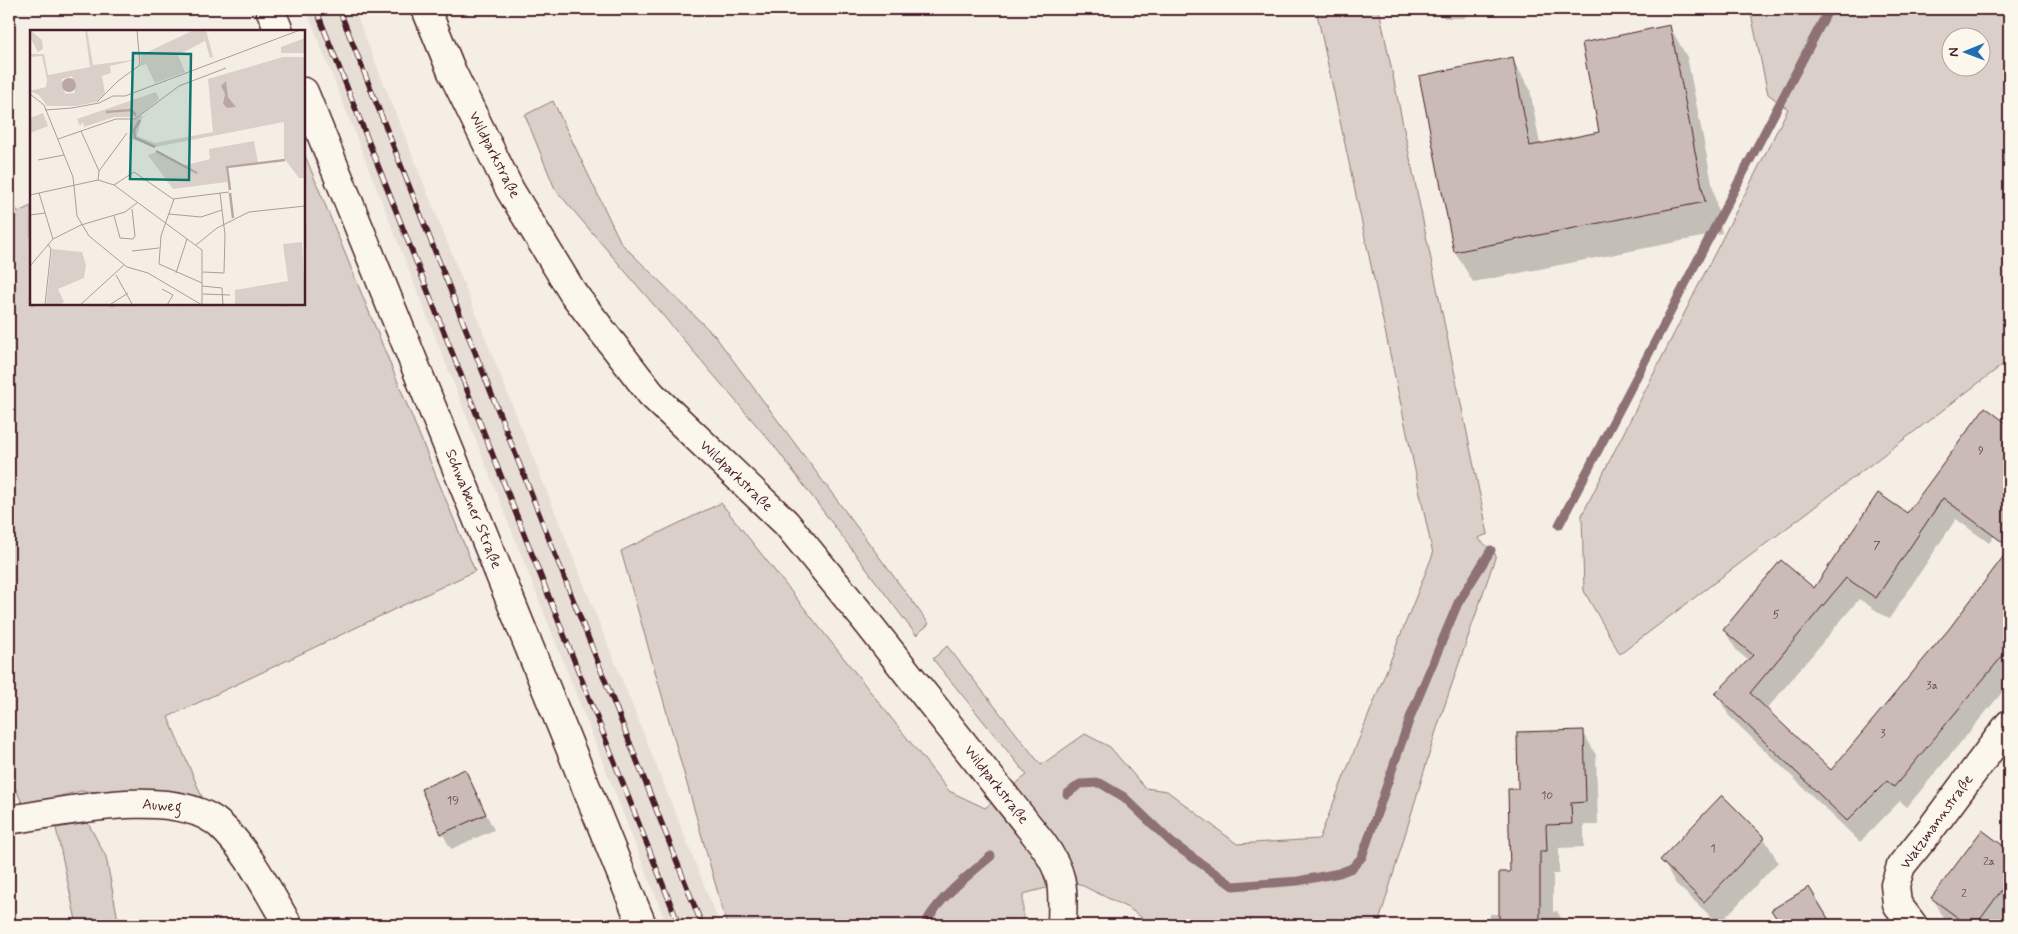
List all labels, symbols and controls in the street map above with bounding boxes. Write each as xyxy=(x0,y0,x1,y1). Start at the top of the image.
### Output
north arrow xyxy=(1940,28,1990,78)
inset map xyxy=(30,30,305,305)
text: N xyxy=(1945,47,1963,57)
street label: Wildparkstraße xyxy=(464,108,524,202)
street label: Wildparkstraße xyxy=(695,436,777,516)
house number: 9 xyxy=(1978,443,1984,459)
street label: Schwabener Straße xyxy=(440,446,506,572)
house number: 7 xyxy=(1873,538,1881,554)
house number: 5 xyxy=(1772,607,1780,623)
house number: 3a xyxy=(1926,678,1938,694)
house number: 3 xyxy=(1880,726,1886,742)
street label: Wildparkstraße xyxy=(959,741,1033,829)
street label: Watzmannstraße xyxy=(1896,770,1978,874)
house number: 10 xyxy=(1541,788,1553,804)
house number: 19 xyxy=(447,793,459,809)
street label: Auweg xyxy=(142,795,182,818)
house number: 1 xyxy=(1710,841,1716,857)
house number: 2a xyxy=(1983,854,1995,870)
house number: 2 xyxy=(1961,886,1967,902)

